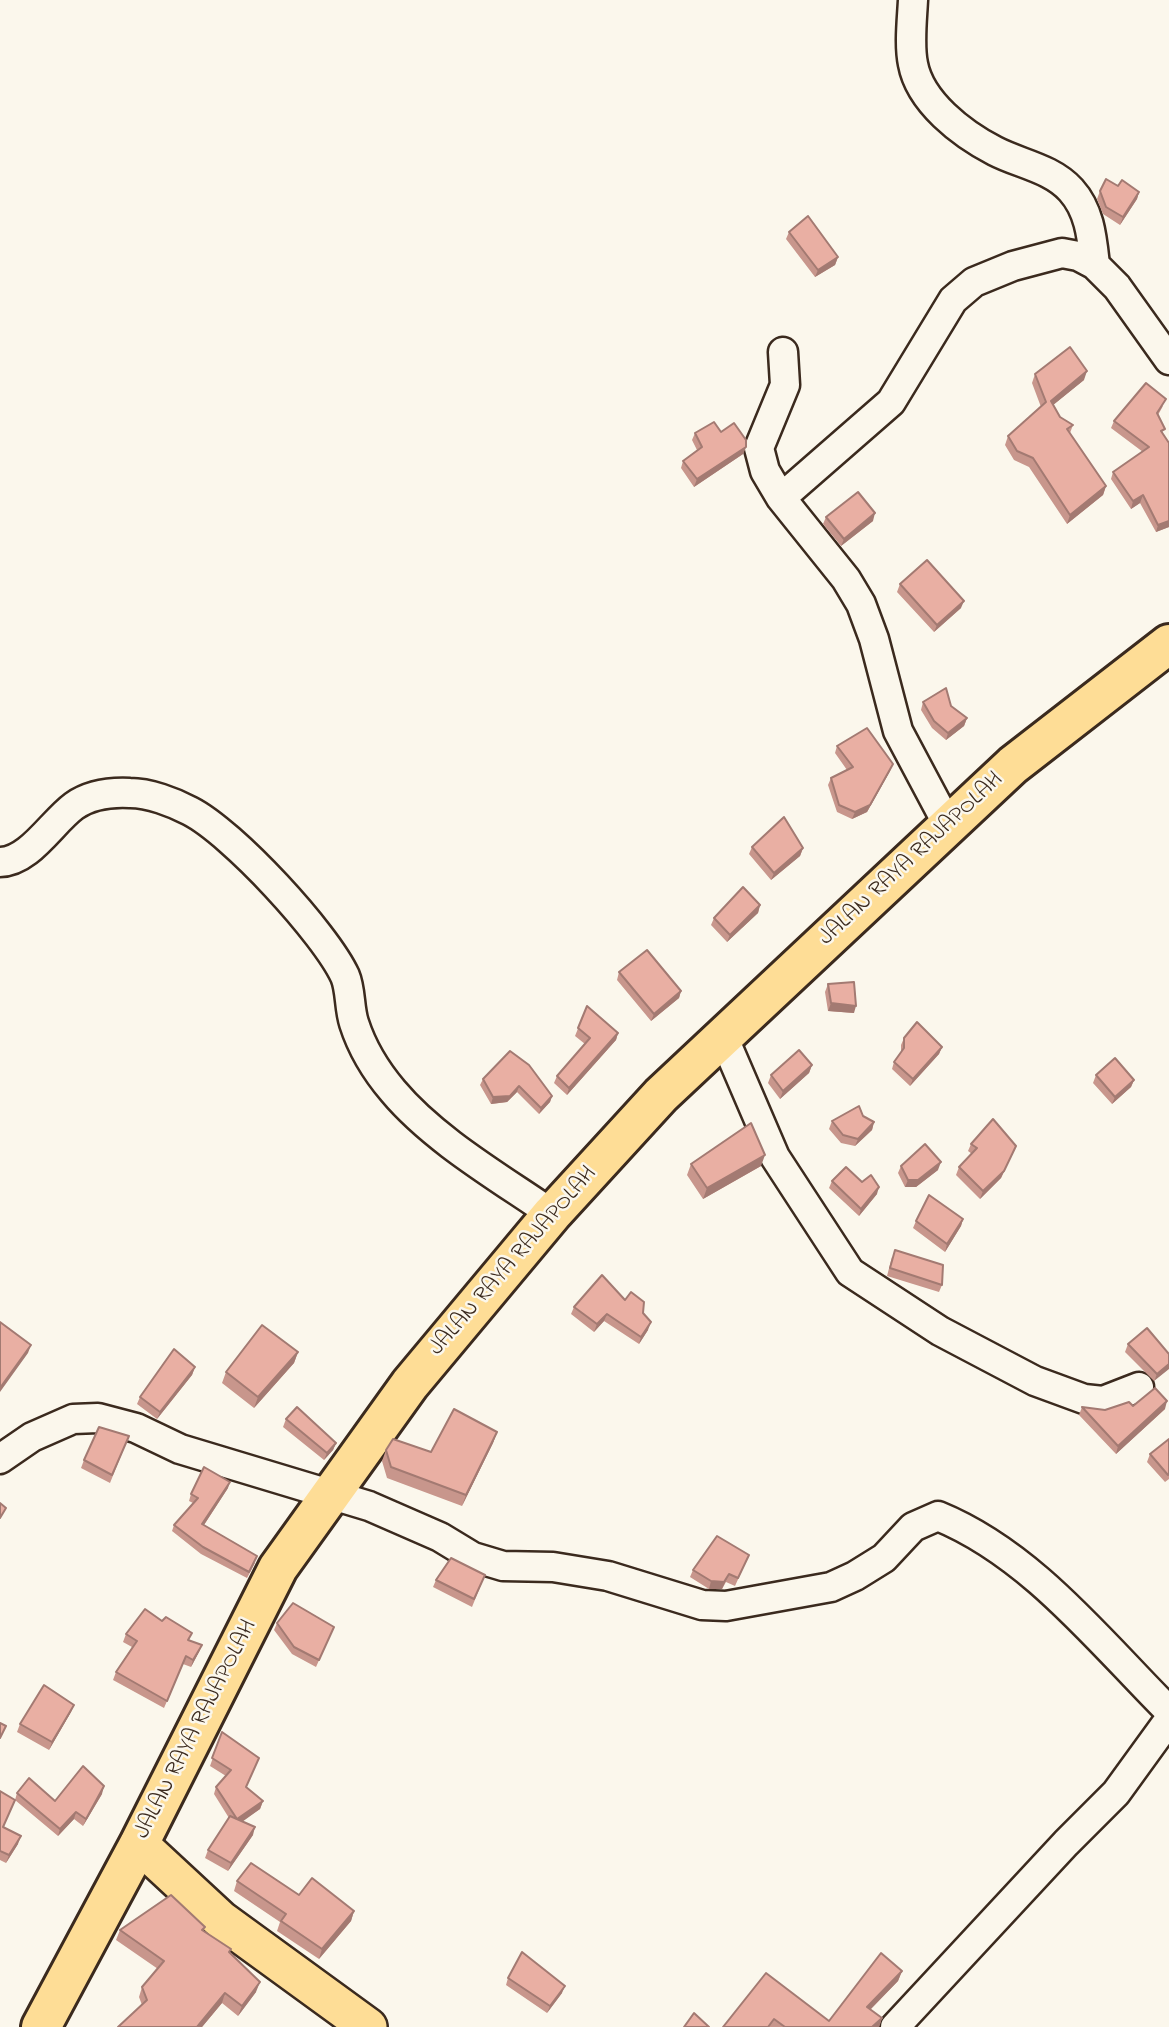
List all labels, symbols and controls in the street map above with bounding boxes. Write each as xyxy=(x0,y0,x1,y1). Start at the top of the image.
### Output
street label: JALAN RAYA RAJAPOLAH xyxy=(814,767,1010,953)
street label: JALAN RAYA RAJAPOLAH xyxy=(424,1162,604,1362)
street label: JALAN RAYA RAJAPOLAH xyxy=(130,1616,264,1844)

